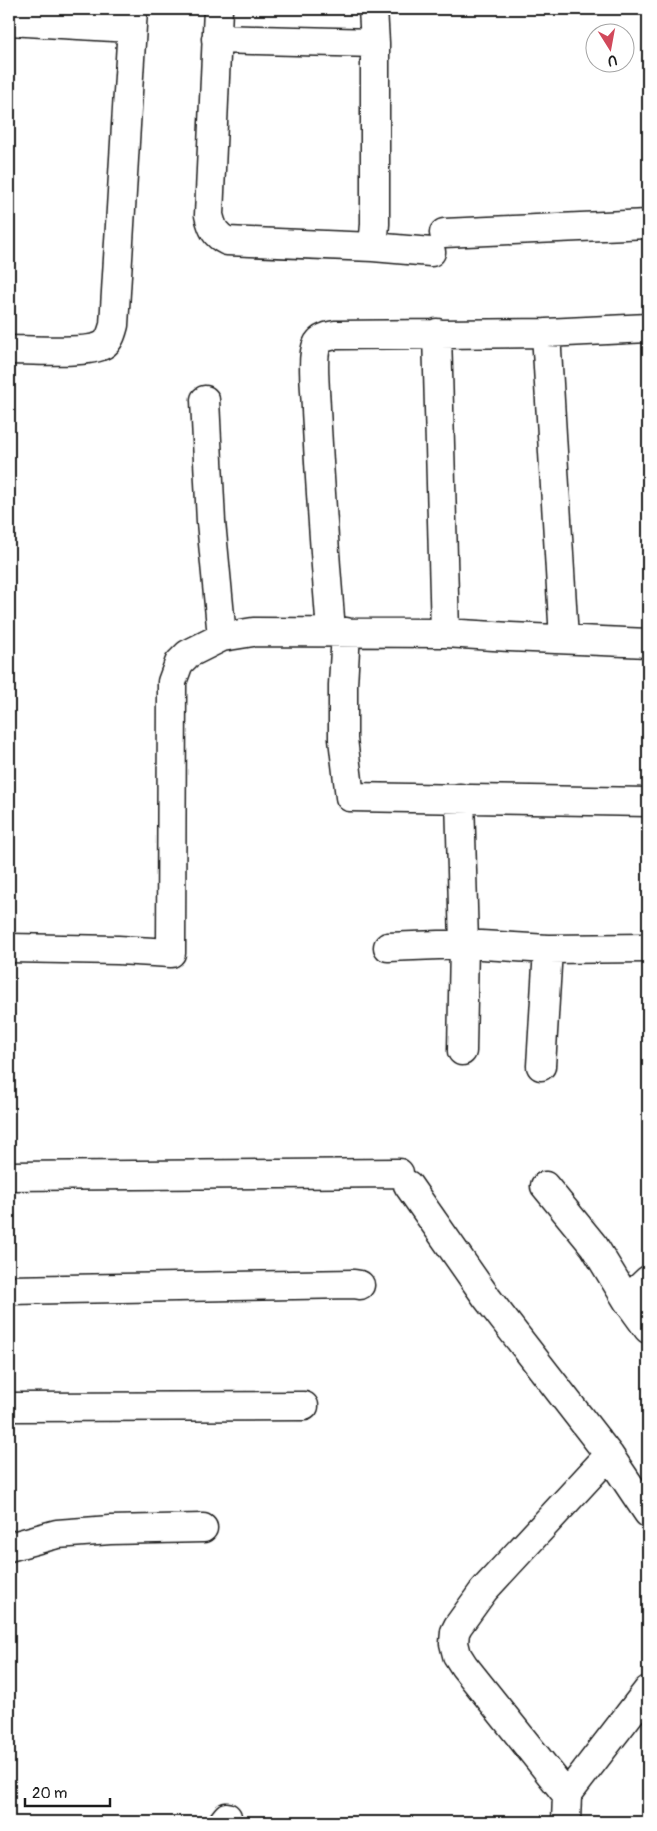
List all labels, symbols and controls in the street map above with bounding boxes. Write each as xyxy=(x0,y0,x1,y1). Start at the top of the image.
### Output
north arrow xyxy=(584,22,634,72)
text: U xyxy=(606,51,619,69)
scale bar xyxy=(25,1776,110,1808)
text: 20 m xyxy=(32,1784,67,1803)

